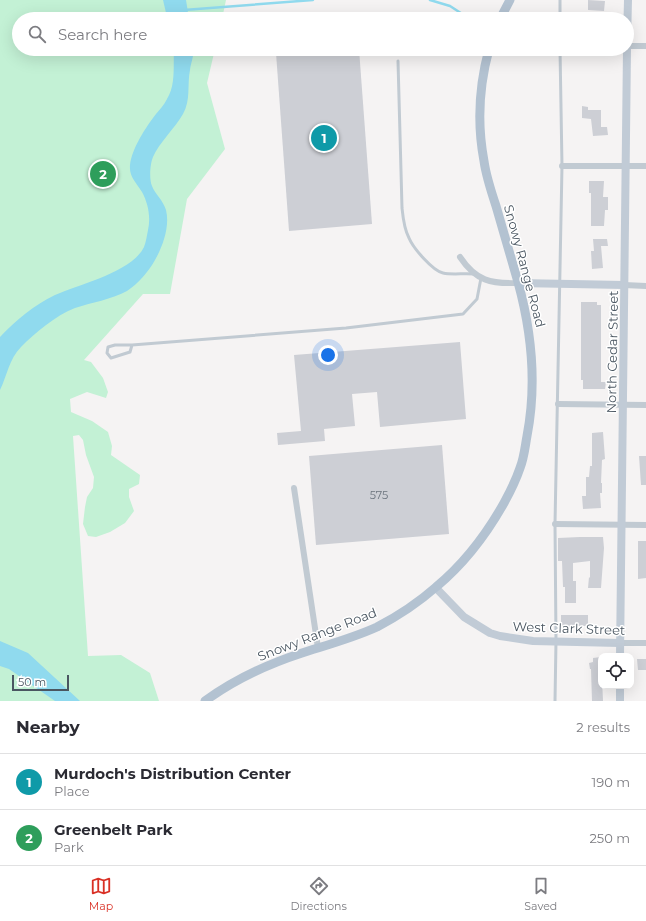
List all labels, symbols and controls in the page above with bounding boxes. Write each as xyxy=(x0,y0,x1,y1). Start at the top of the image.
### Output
search box xyxy=(12,12,634,56)
icon: search xyxy=(26,23,48,45)
text: Search here xyxy=(58,25,147,44)
pin: 1 xyxy=(311,123,337,153)
pin: 2 xyxy=(90,159,116,189)
street label: Snowy Range Road xyxy=(501,203,549,329)
street label: North Cedar Street xyxy=(603,290,621,414)
your location xyxy=(318,345,338,365)
house number: 575 xyxy=(370,488,388,502)
street label: Snowy Range Road xyxy=(255,604,379,664)
street label: West Clark Street xyxy=(512,618,626,638)
map controls xyxy=(598,653,634,689)
button: locate xyxy=(598,653,634,689)
scale bar xyxy=(12,673,69,692)
text: 50 m xyxy=(18,675,46,689)
text: Nearby xyxy=(16,717,80,737)
text: 2 results xyxy=(576,719,630,735)
text: Murdoch's Distribution Center xyxy=(54,764,291,783)
text: 1 xyxy=(26,774,32,790)
text: 190 m xyxy=(592,774,630,790)
text: Place xyxy=(54,783,90,799)
text: Greenbelt Park xyxy=(54,820,173,839)
text: 2 xyxy=(25,830,33,846)
text: 250 m xyxy=(589,830,630,846)
text: Park xyxy=(54,839,84,855)
tab: Map xyxy=(89,875,113,913)
tab: Directions xyxy=(291,875,347,913)
tab: Saved xyxy=(524,875,557,913)

